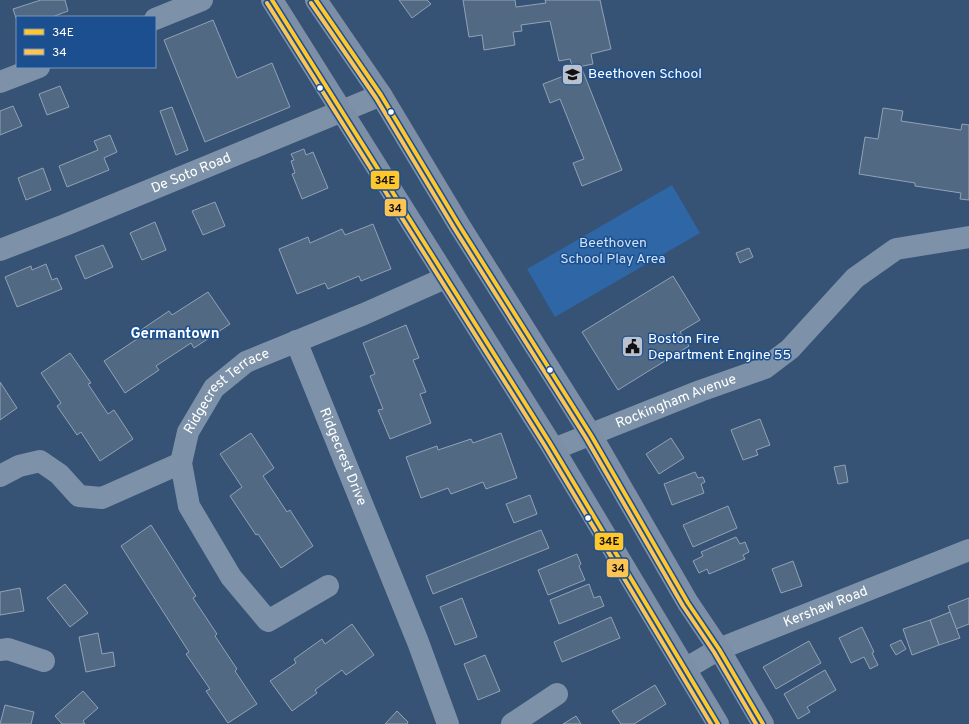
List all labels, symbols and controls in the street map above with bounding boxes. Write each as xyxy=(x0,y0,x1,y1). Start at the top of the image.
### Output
legend xyxy=(16,16,156,68)
text: 34E xyxy=(52,25,74,41)
text: 34 xyxy=(52,45,67,61)
school or university icon: Beethoven School xyxy=(559,61,585,87)
place label: Beethoven School xyxy=(588,66,702,83)
unlabelled marker xyxy=(315,83,325,93)
unlabelled marker xyxy=(386,107,396,117)
street label: De Soto Road xyxy=(149,149,234,197)
line badge: 34E xyxy=(370,170,400,190)
text: 34E xyxy=(375,174,395,188)
line badge: 34 xyxy=(384,198,407,217)
text: 34 xyxy=(388,202,402,216)
park label: Beethoven School Play Area xyxy=(560,235,666,268)
district label: Germantown xyxy=(130,325,220,344)
place label: Boston Fire Department Engine 55 xyxy=(648,331,791,364)
public building icon: Boston Fire Department Engine 55 xyxy=(619,334,645,360)
street label: Ridgecrest Terrace xyxy=(180,345,272,437)
unlabelled marker xyxy=(545,365,555,375)
street label: Rockingham Avenue xyxy=(613,370,739,432)
street label: Ridgecrest Drive xyxy=(316,405,370,508)
unlabelled marker xyxy=(583,513,593,523)
line badge: 34E xyxy=(594,532,624,551)
text: 34E xyxy=(599,535,619,549)
line badge: 34 xyxy=(606,558,629,578)
text: 34 xyxy=(611,562,625,576)
street label: Kershaw Road xyxy=(781,582,870,631)

